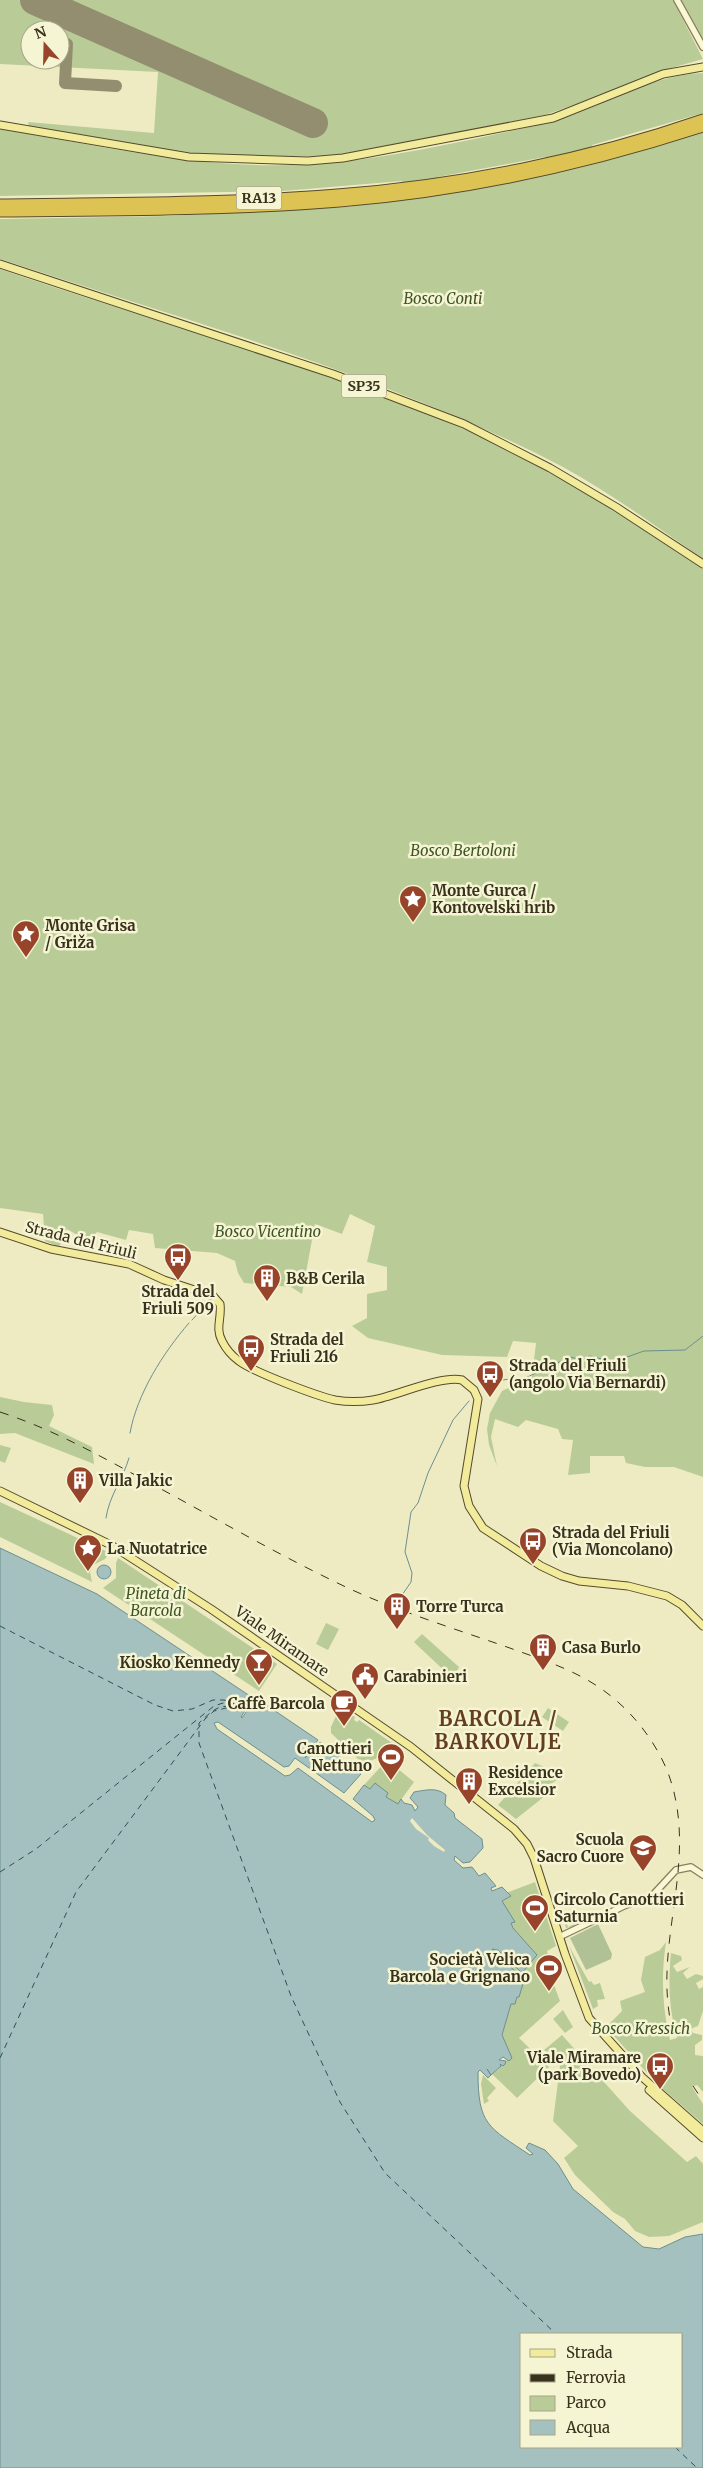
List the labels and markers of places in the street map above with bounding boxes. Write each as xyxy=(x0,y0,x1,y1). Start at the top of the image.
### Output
place label: Monte Gurca / Kontovelski hrib xyxy=(432,881,555,917)
place icon: Monte Gurca / Kontovelski hrib xyxy=(398,884,428,923)
place label: Monte Grisa / Griža xyxy=(45,916,136,952)
place icon: Monte Grisa / Griža xyxy=(11,919,41,958)
bus stop icon: Strada del Friuli 509 xyxy=(163,1242,193,1281)
building icon: B&B Cerila xyxy=(252,1263,282,1302)
place label: B&B Cerila xyxy=(286,1269,366,1288)
place label: Strada del Friuli 509 xyxy=(141,1282,215,1318)
place label: Strada del Friuli 216 xyxy=(270,1330,344,1366)
bus stop icon: Strada del Friuli 216 xyxy=(236,1333,266,1372)
place label: Strada del Friuli (angolo Via Bernardi) xyxy=(509,1356,666,1392)
bus stop icon: Strada del Friuli (angolo Via Bernardi) xyxy=(475,1359,505,1398)
building icon: Villa Jakic xyxy=(65,1465,95,1504)
place label: Villa Jakic xyxy=(98,1471,173,1490)
place label: Strada del Friuli (Via Moncolano) xyxy=(552,1523,673,1559)
bus stop icon: Strada del Friuli (Via Moncolano) xyxy=(518,1526,548,1565)
place icon: La Nuotatrice xyxy=(73,1533,103,1572)
place label: La Nuotatrice xyxy=(107,1539,207,1558)
building icon: Torre Turca xyxy=(382,1591,412,1630)
place label: Torre Turca xyxy=(416,1597,504,1616)
building icon: Casa Burlo xyxy=(528,1632,558,1671)
place label: Casa Burlo xyxy=(562,1638,641,1657)
bar icon: Kiosko Kennedy xyxy=(244,1647,274,1686)
place label: Kiosko Kennedy xyxy=(120,1653,240,1672)
public building icon: Carabinieri xyxy=(350,1661,380,1700)
place label: Carabinieri xyxy=(384,1667,467,1686)
cafe icon: Caffè Barcola xyxy=(329,1688,359,1727)
place label: Caffè Barcola xyxy=(228,1694,326,1713)
place label: Canottieri Nettuno xyxy=(297,1739,372,1775)
sports icon: Canottieri Nettuno xyxy=(376,1742,406,1781)
place label: Residence Excelsior xyxy=(488,1763,563,1799)
building icon: Residence Excelsior xyxy=(454,1766,484,1805)
place label: Scuola Sacro Cuore xyxy=(536,1830,625,1866)
school or university icon: Scuola Sacro Cuore xyxy=(628,1833,658,1872)
place label: Circolo Canottieri Saturnia xyxy=(554,1890,684,1926)
sports icon: Circolo Canottieri Saturnia xyxy=(520,1893,550,1932)
place label: Società Velica Barcola e Grignano xyxy=(389,1950,531,1986)
sports icon: Società Velica Barcola e Grignano xyxy=(534,1953,564,1992)
place label: Viale Miramare (park Bovedo) xyxy=(526,2048,641,2084)
bus stop icon: Viale Miramare (park Bovedo) xyxy=(645,2051,675,2090)

